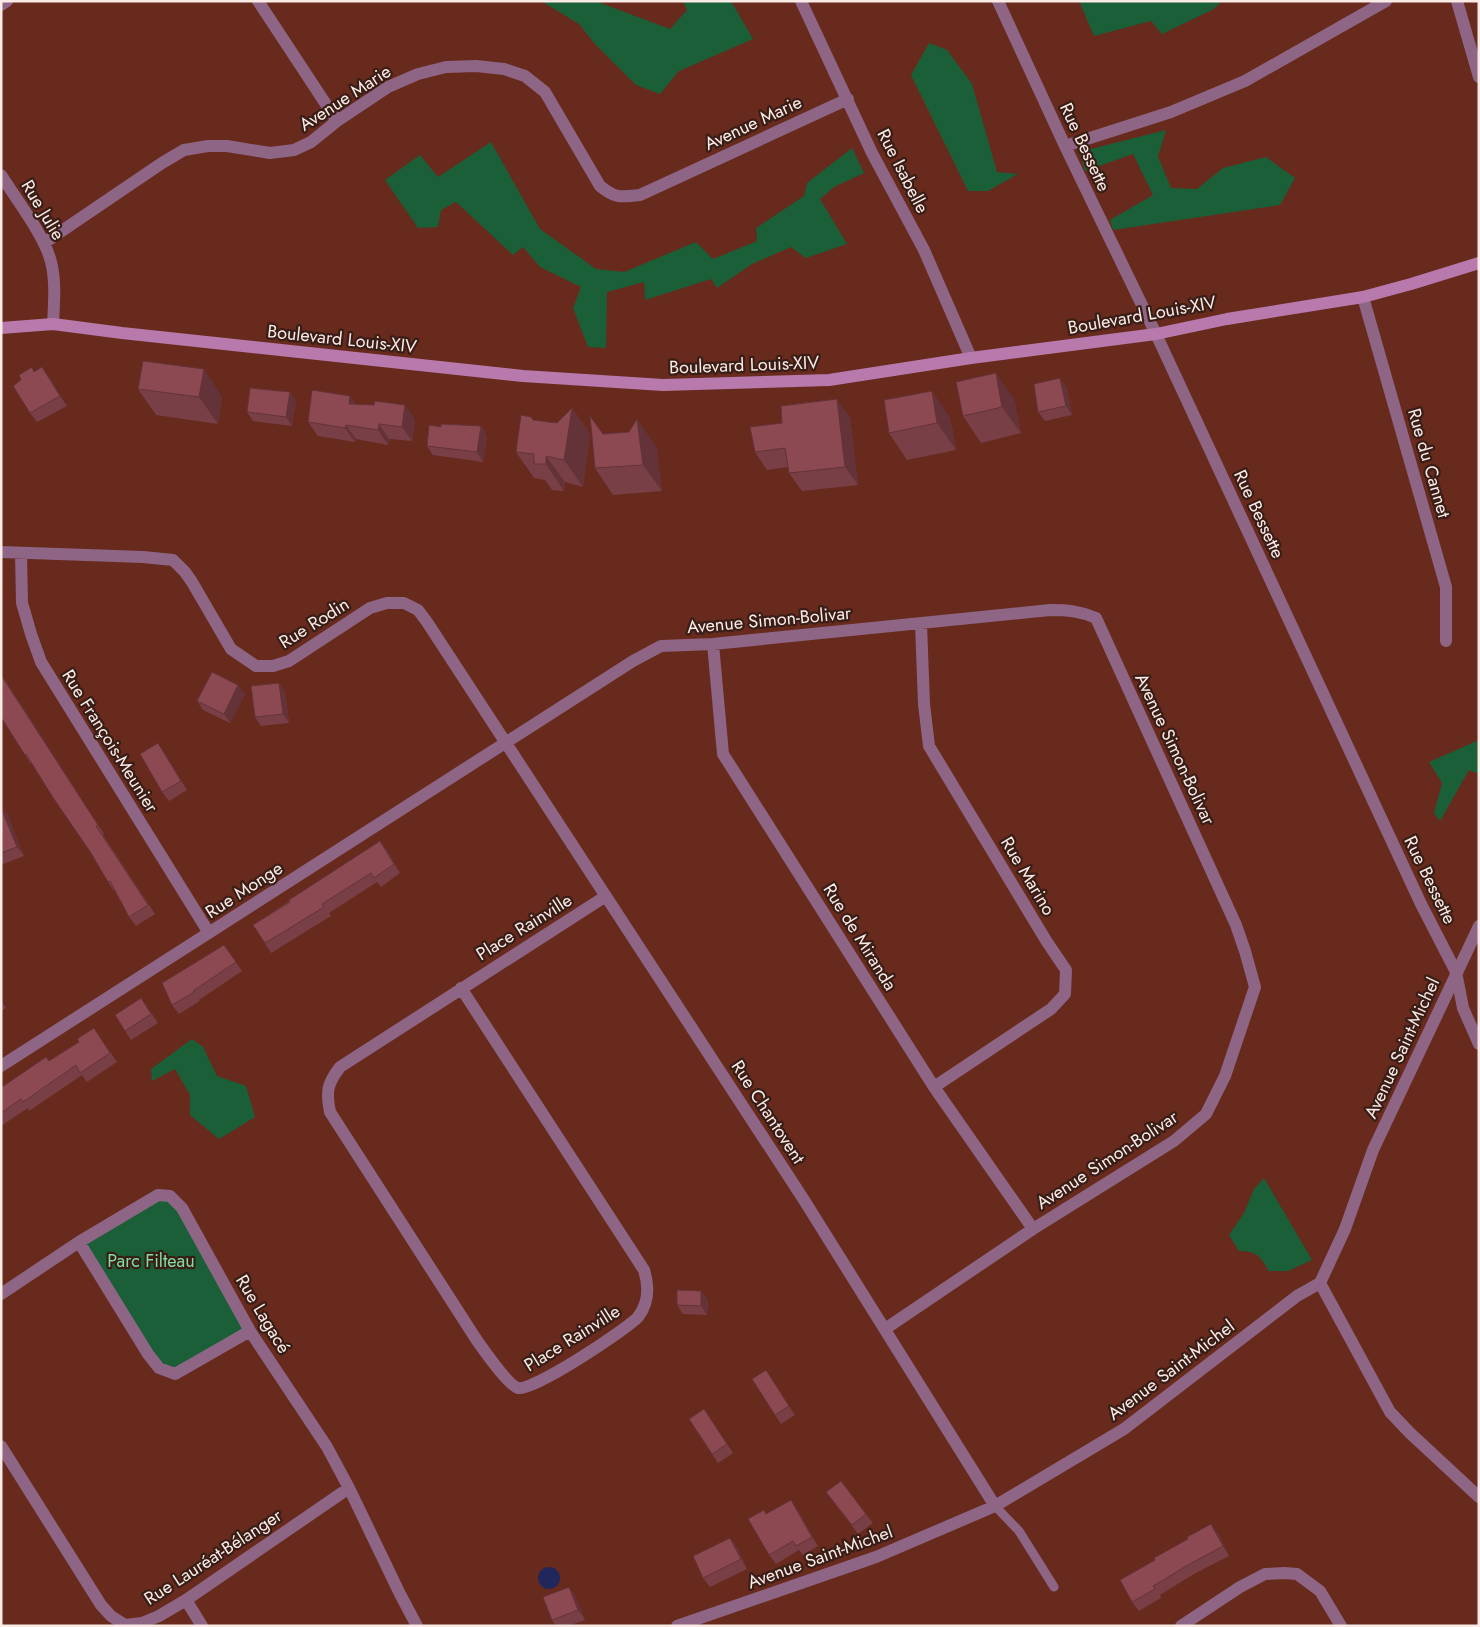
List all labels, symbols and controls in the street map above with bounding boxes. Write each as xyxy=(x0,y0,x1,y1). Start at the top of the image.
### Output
street label: Avenue Marie xyxy=(294,59,396,137)
street label: Avenue Marie xyxy=(700,89,806,157)
street label: Rue Bessette xyxy=(1053,98,1117,196)
street label: Rue Isabelle xyxy=(871,124,935,218)
street label: Rue Julie xyxy=(15,175,71,245)
street label: Boulevard Louis-XIV xyxy=(1066,289,1218,341)
street label: Boulevard Louis-XIV xyxy=(266,318,418,360)
street label: Boulevard Louis-XIV xyxy=(668,349,820,381)
street label: Rue du Cannet xyxy=(1401,405,1457,521)
street label: Rue Bessette xyxy=(1227,465,1291,563)
street label: Rue Rodin xyxy=(274,591,354,655)
street label: Avenue Simon-Bolivar xyxy=(686,600,853,640)
street label: Rue François-Meunier xyxy=(55,665,165,818)
street label: Avenue Simon-Bolivar xyxy=(1128,669,1222,830)
street label: Rue Marino xyxy=(994,832,1062,920)
street label: Rue Bessette xyxy=(1397,832,1463,928)
street label: Rue Monge xyxy=(200,855,288,925)
street label: Rue de Miranda xyxy=(817,879,903,995)
street label: Place Rainville xyxy=(471,887,577,967)
street label: Avenue Saint-Michel xyxy=(1358,973,1446,1123)
street label: Rue Chantovent xyxy=(725,1055,812,1169)
street label: Avenue Simon-Bolivar xyxy=(1031,1104,1184,1216)
park label: Parc Filteau xyxy=(107,1248,195,1274)
street label: Rue Lagacé xyxy=(229,1270,297,1358)
street label: Place Rainville xyxy=(519,1298,625,1378)
street label: Avenue Saint-Michel xyxy=(1102,1314,1240,1426)
street label: Rue Lauréat-Bélanger xyxy=(139,1502,288,1611)
street label: Avenue Saint-Michel xyxy=(744,1519,896,1595)

